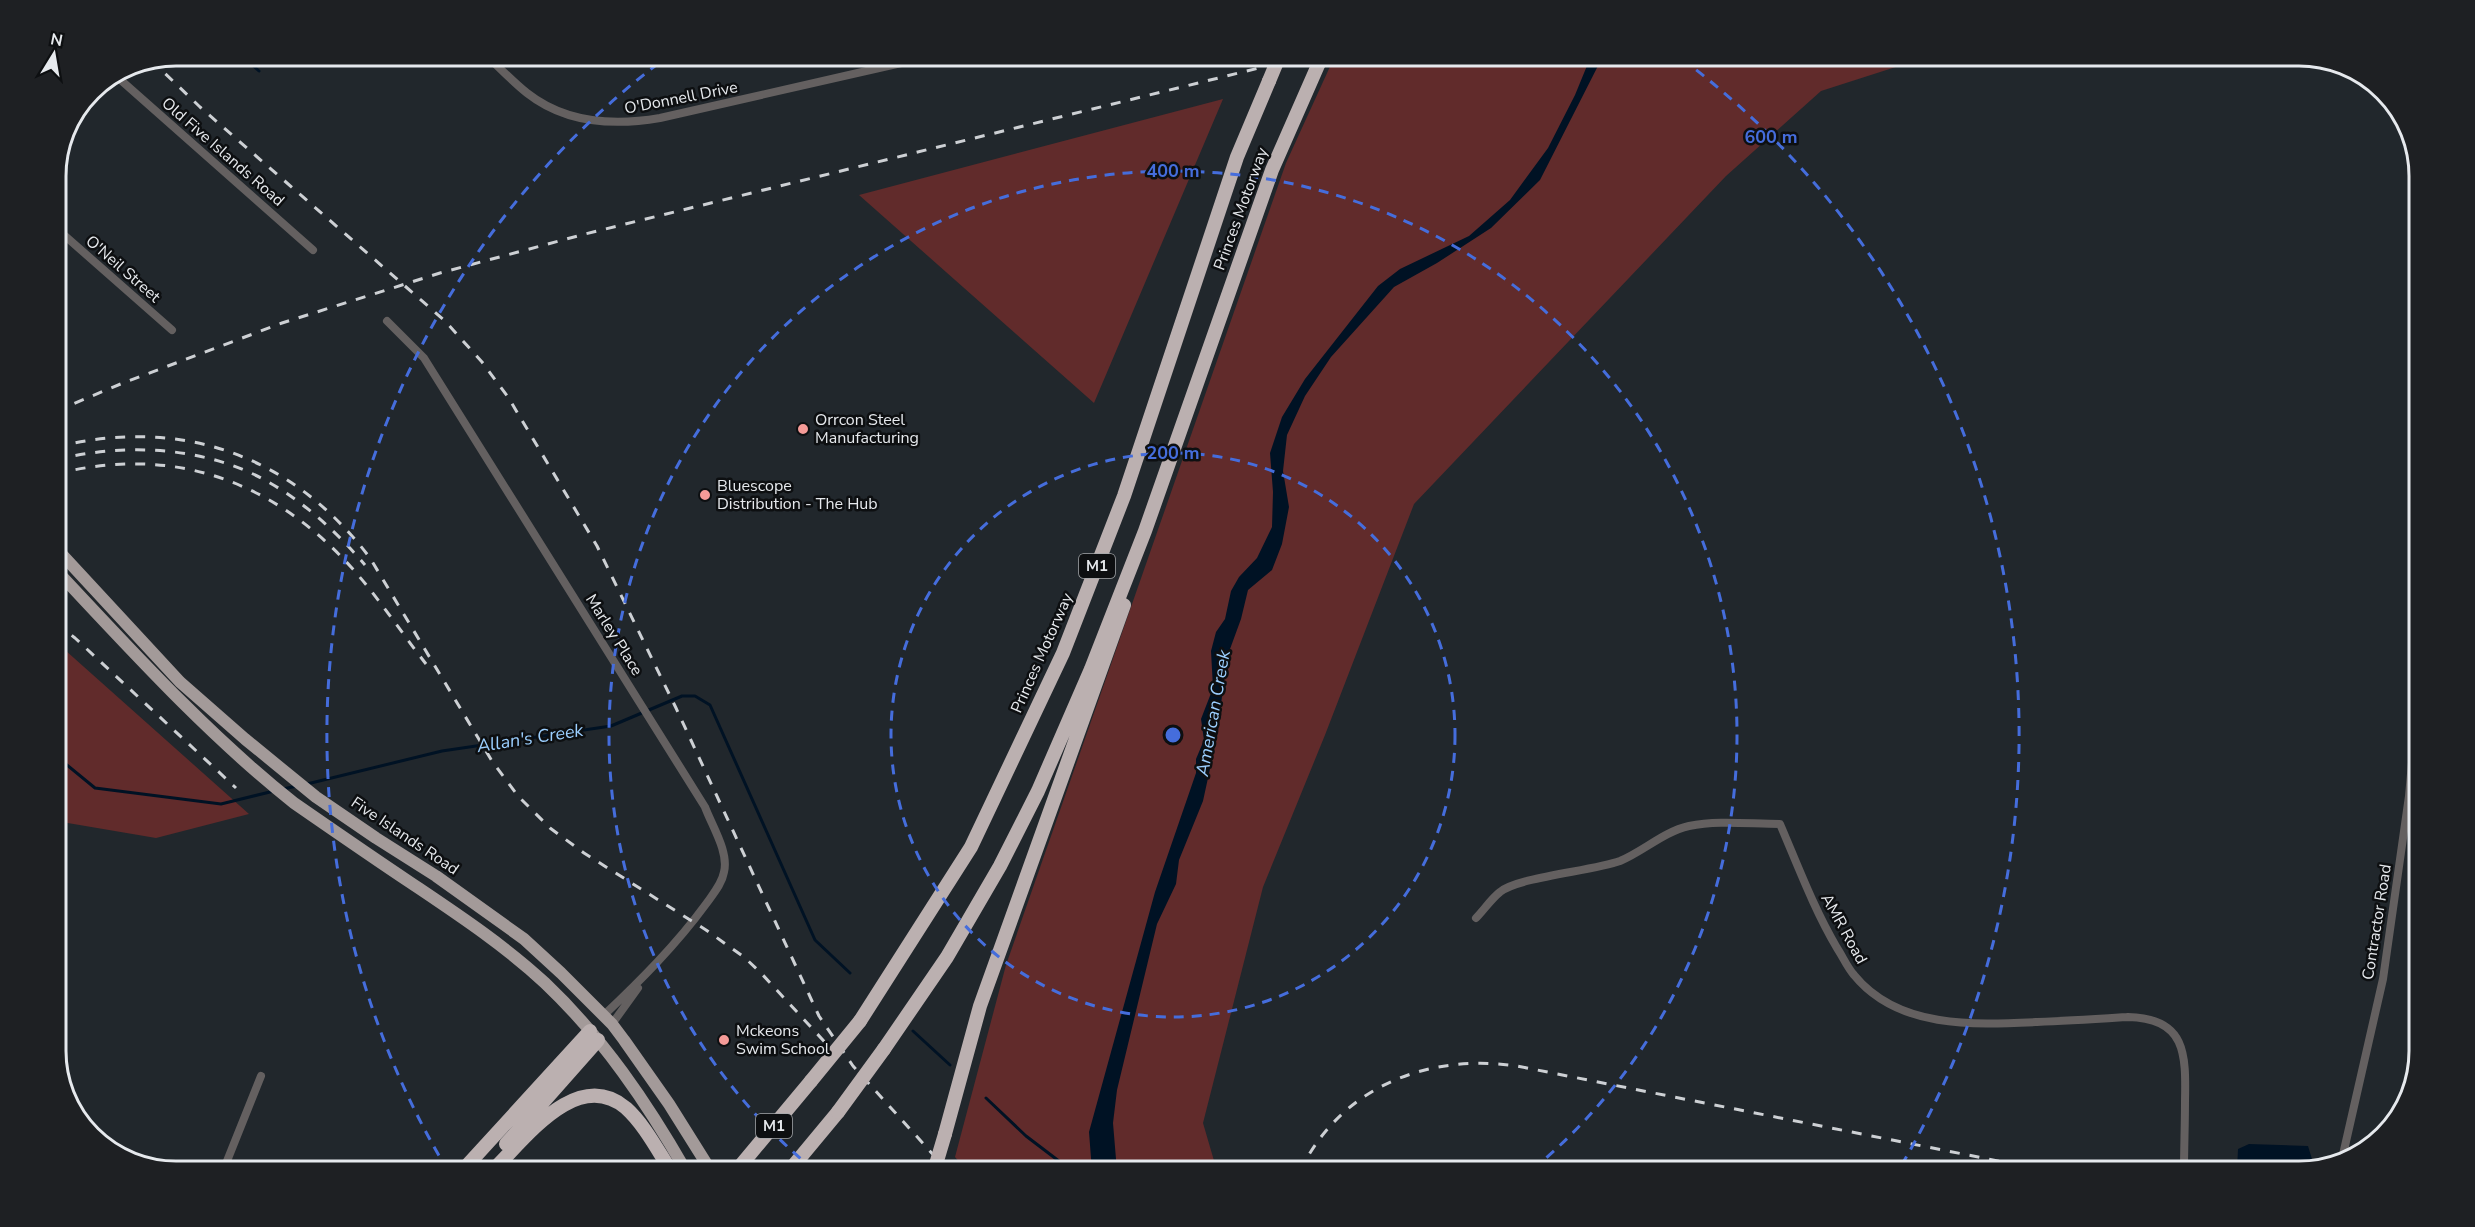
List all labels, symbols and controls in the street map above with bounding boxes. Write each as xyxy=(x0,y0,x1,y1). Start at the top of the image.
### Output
north arrow xyxy=(24,24,84,84)
text: N xyxy=(49,28,65,52)
street label: O'Donnell Drive xyxy=(623,76,739,120)
street label: Old Five Islands Road xyxy=(157,93,289,211)
text: 600 m xyxy=(1744,125,1798,149)
street label: Princes Motorway xyxy=(1209,144,1274,273)
text: 400 m xyxy=(1146,159,1200,183)
street label: O'Neil Street xyxy=(81,230,165,308)
place label: Orrcon Steel Manufacturing xyxy=(815,409,919,449)
marker: Orrcon Steel Manufacturing xyxy=(796,422,810,436)
text: 200 m xyxy=(1146,441,1200,465)
place label: Bluescope Distribution - The Hub xyxy=(717,475,878,515)
marker: Bluescope Distribution - The Hub xyxy=(698,488,712,502)
road number: M1 xyxy=(1079,554,1115,578)
street label: Princes Motorway xyxy=(1006,589,1079,716)
street label: Marley Place xyxy=(580,590,648,680)
water label: American Creek xyxy=(1190,647,1236,779)
water label: Allan's Creek xyxy=(474,718,586,758)
centre of rings xyxy=(1163,725,1183,745)
street label: Five Islands Road xyxy=(347,792,463,880)
street label: Contractor Road xyxy=(2357,863,2397,981)
street label: AMR Road xyxy=(1816,890,1872,968)
place label: Mckeons Swim School xyxy=(736,1020,830,1060)
marker: Mckeons Swim School xyxy=(717,1033,731,1047)
road number: M1 xyxy=(756,1114,792,1138)

